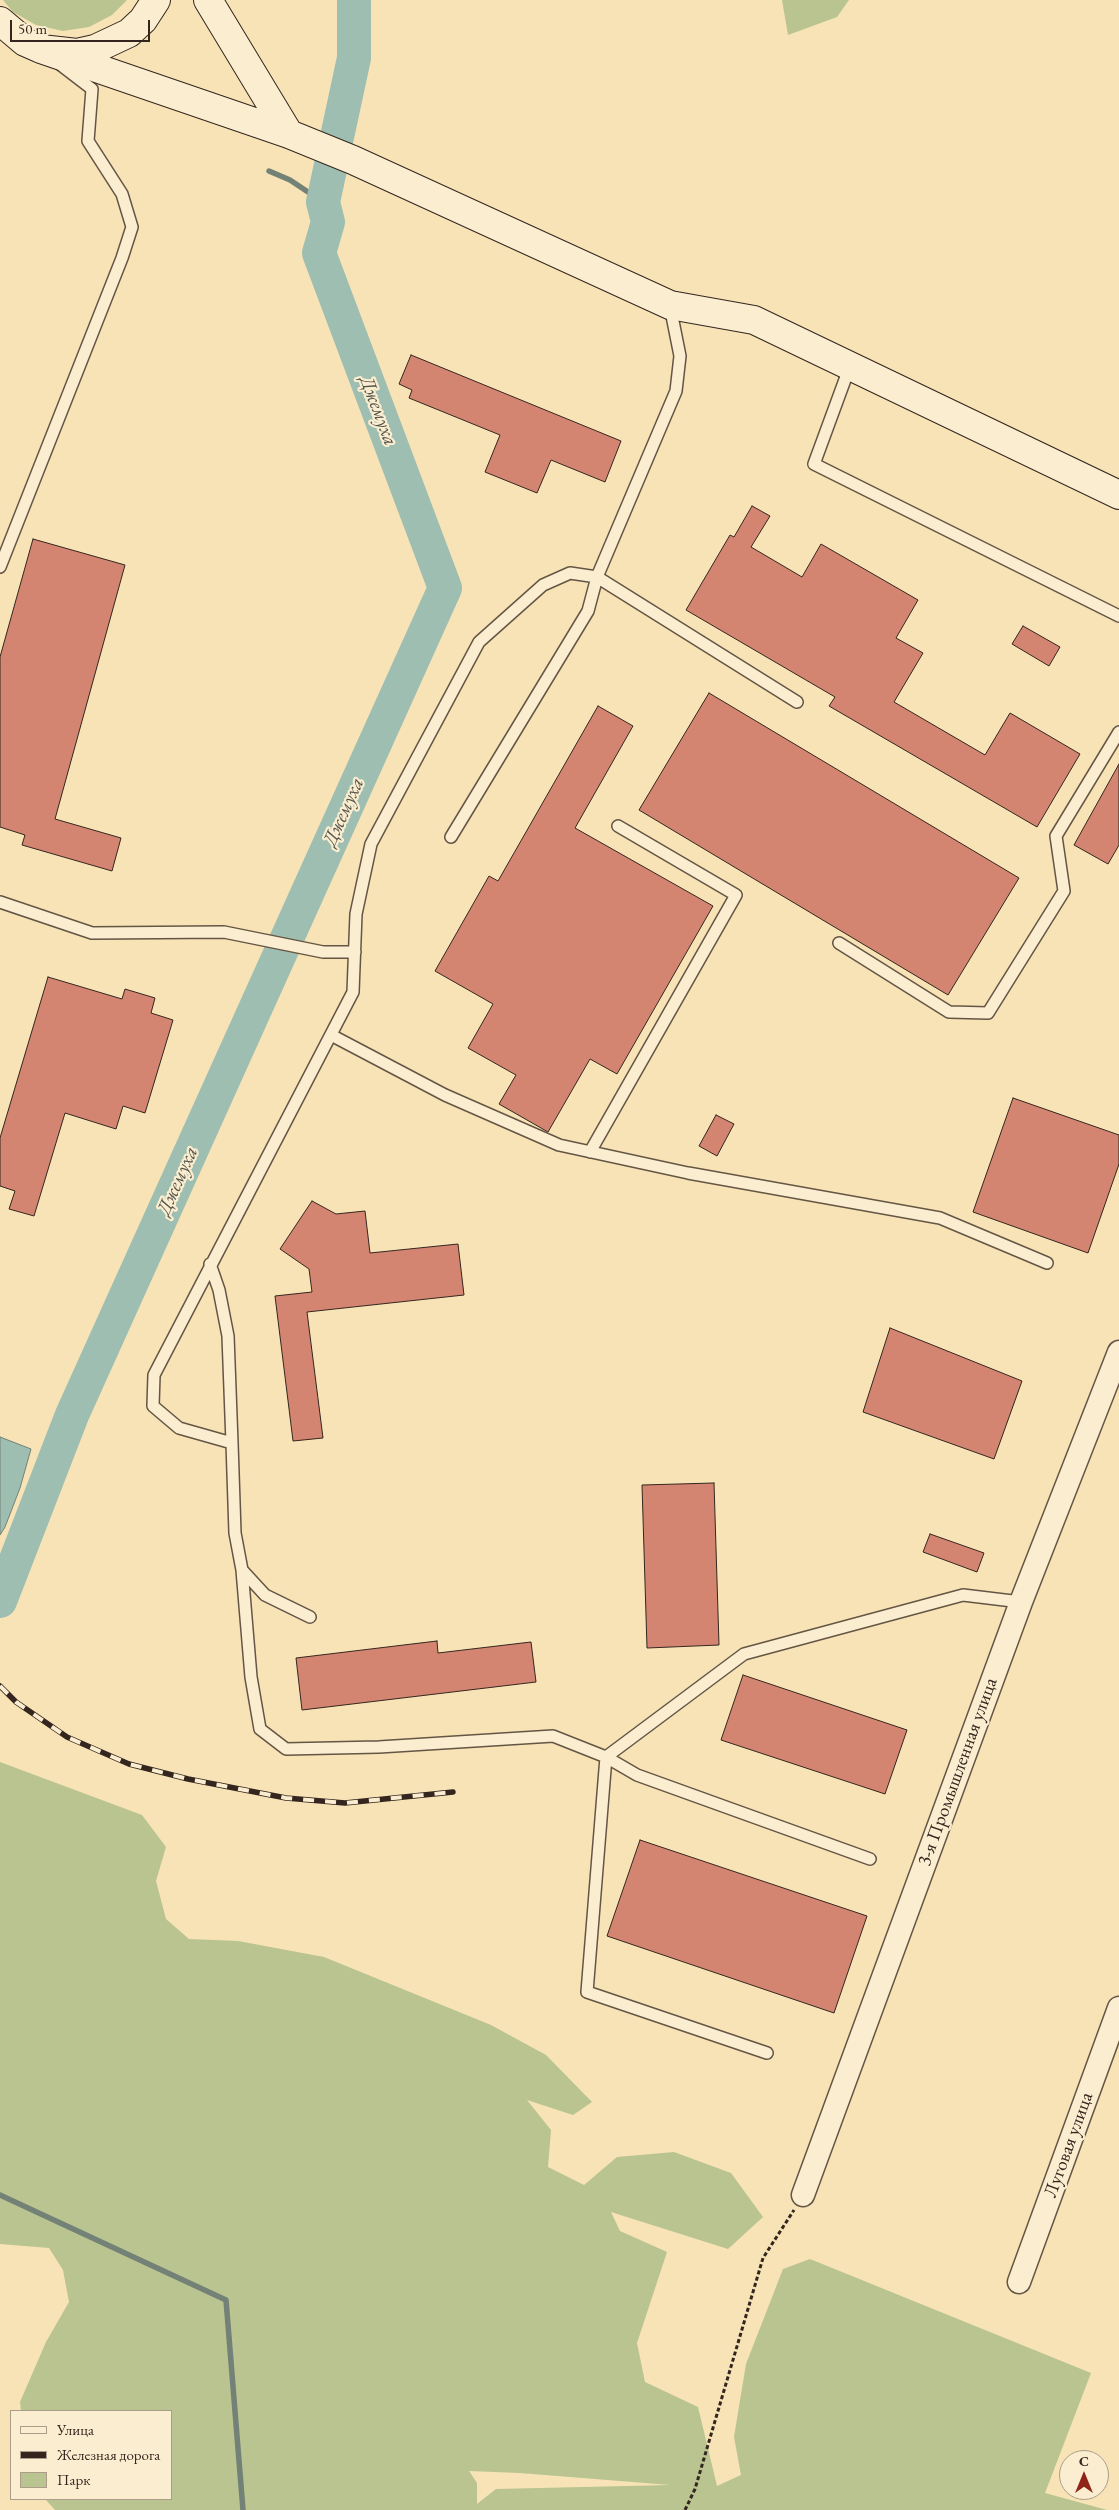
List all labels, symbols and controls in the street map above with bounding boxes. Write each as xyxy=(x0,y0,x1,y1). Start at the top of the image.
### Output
scale bar xyxy=(12,10,152,42)
text: 50 m xyxy=(18,19,47,38)
water label: Джемуха xyxy=(354,373,402,449)
water label: Джемуха xyxy=(318,774,370,850)
water label: Джемуха xyxy=(152,1143,204,1219)
street label: 3-я Промышленная улица xyxy=(913,1675,1003,1869)
street label: Луговая улица xyxy=(1039,2089,1099,2201)
legend xyxy=(10,2410,172,2500)
text: Улица xyxy=(57,2420,94,2439)
text: Железная дорога xyxy=(57,2445,160,2464)
north arrow xyxy=(1059,2450,1109,2500)
text: С xyxy=(1079,2452,1089,2470)
text: Парк xyxy=(57,2470,90,2489)

